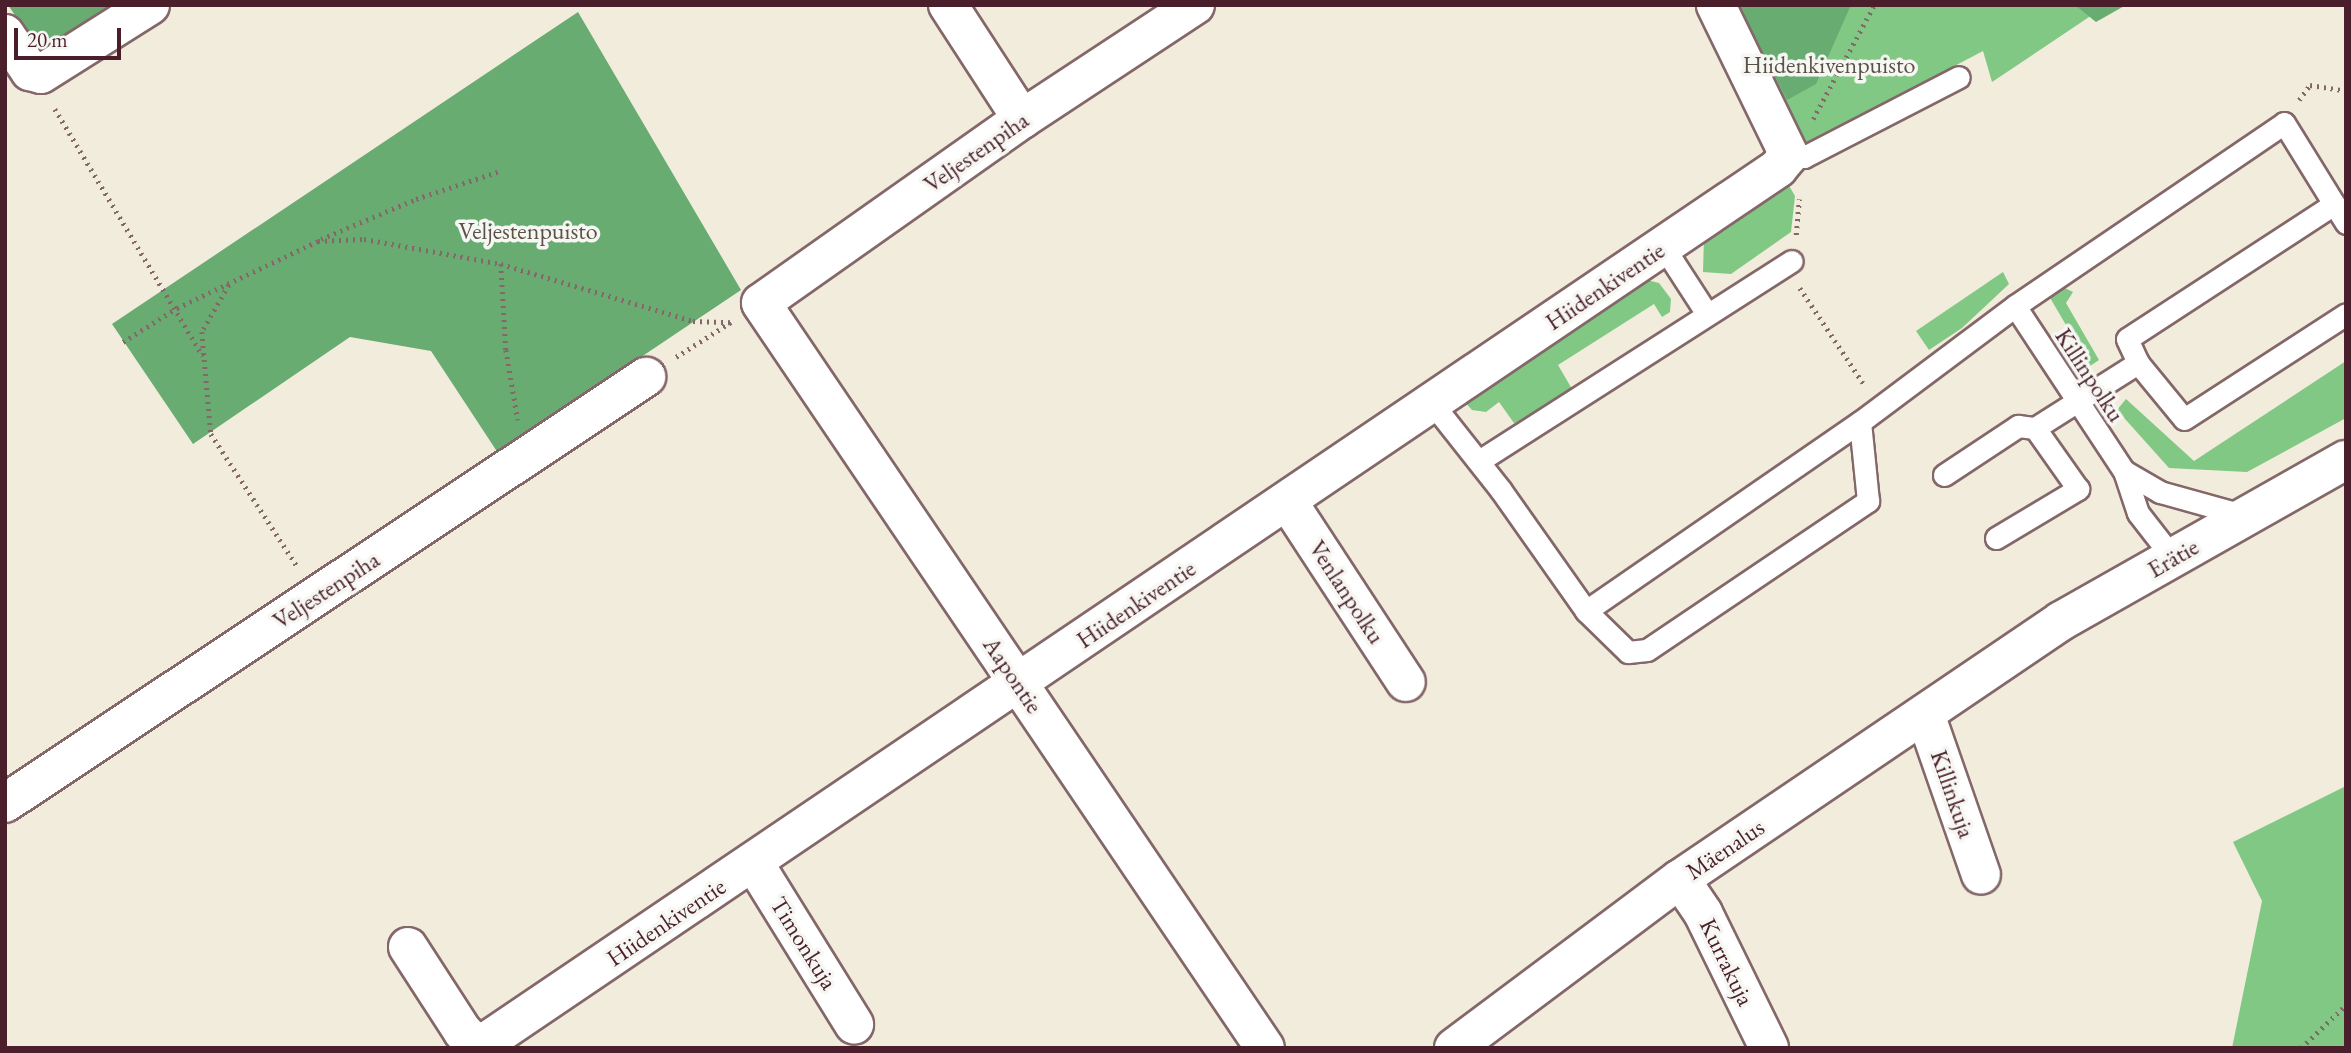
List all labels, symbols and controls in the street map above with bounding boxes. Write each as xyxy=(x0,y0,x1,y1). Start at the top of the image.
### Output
scale bar xyxy=(18,14,124,58)
text: 20 m xyxy=(27,26,68,53)
park label: Hiidenkivenpuisto xyxy=(1743,51,1915,79)
street label: Veljestenpiha xyxy=(918,105,1034,199)
park label: Veljestenpuisto xyxy=(458,217,598,245)
street label: Hiidenkiventie xyxy=(1540,236,1670,336)
street label: Killinpolku xyxy=(2049,323,2131,427)
street label: Erätie xyxy=(2142,532,2204,584)
street label: Venlanpolku xyxy=(1303,535,1391,649)
street label: Veljestenpiha xyxy=(267,545,385,635)
street label: Hiidenkiventie xyxy=(1071,554,1201,654)
street label: Aapontie xyxy=(977,631,1049,719)
street label: Killinkuja xyxy=(1925,746,1981,842)
street label: Mäenalus xyxy=(1680,812,1770,886)
street label: Hiidenkiventie xyxy=(601,872,731,972)
street label: Timonkuja xyxy=(764,891,844,995)
street label: Kurrakuja xyxy=(1694,914,1760,1010)

